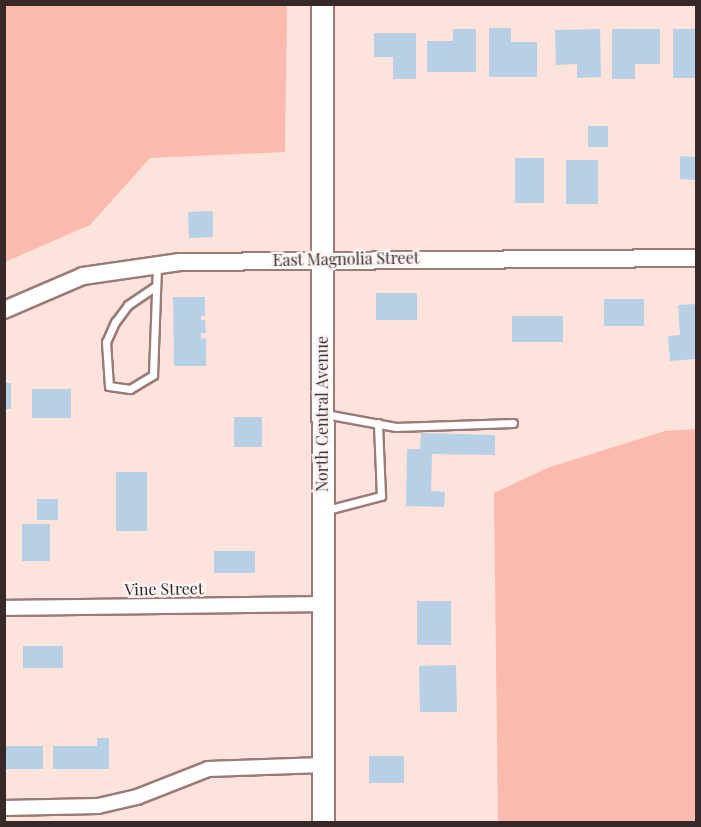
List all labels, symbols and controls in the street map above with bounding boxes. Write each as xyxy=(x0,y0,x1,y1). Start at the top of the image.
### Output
street label: East Magnolia Street xyxy=(272,248,420,270)
street label: North Central Avenue xyxy=(312,336,332,492)
street label: Vine Street xyxy=(124,579,204,599)

